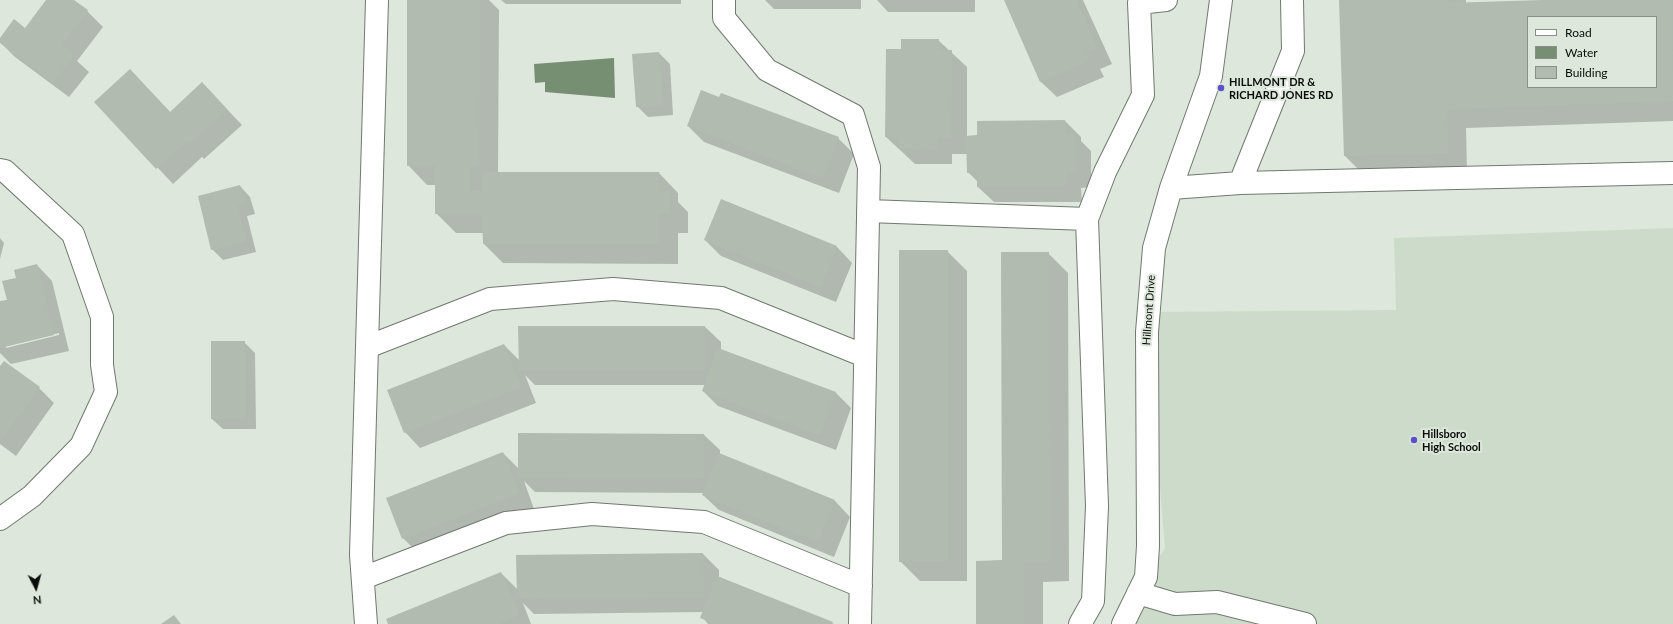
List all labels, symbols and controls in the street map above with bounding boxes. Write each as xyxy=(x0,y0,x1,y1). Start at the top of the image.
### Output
legend xyxy=(1527,16,1657,88)
text: Road xyxy=(1565,25,1592,40)
text: Water xyxy=(1565,45,1598,60)
text: Building xyxy=(1565,65,1608,80)
place label: HILLMONT DR & RICHARD JONES RD xyxy=(1229,75,1333,101)
marker: HILLMONT DR & RICHARD JONES RD xyxy=(1216,83,1226,93)
street label: Hillmont Drive xyxy=(1140,274,1158,346)
place label: Hillsboro High School xyxy=(1422,427,1481,453)
marker: Hillsboro High School xyxy=(1409,435,1419,445)
north arrow xyxy=(16,568,56,608)
text: N xyxy=(32,594,42,607)

